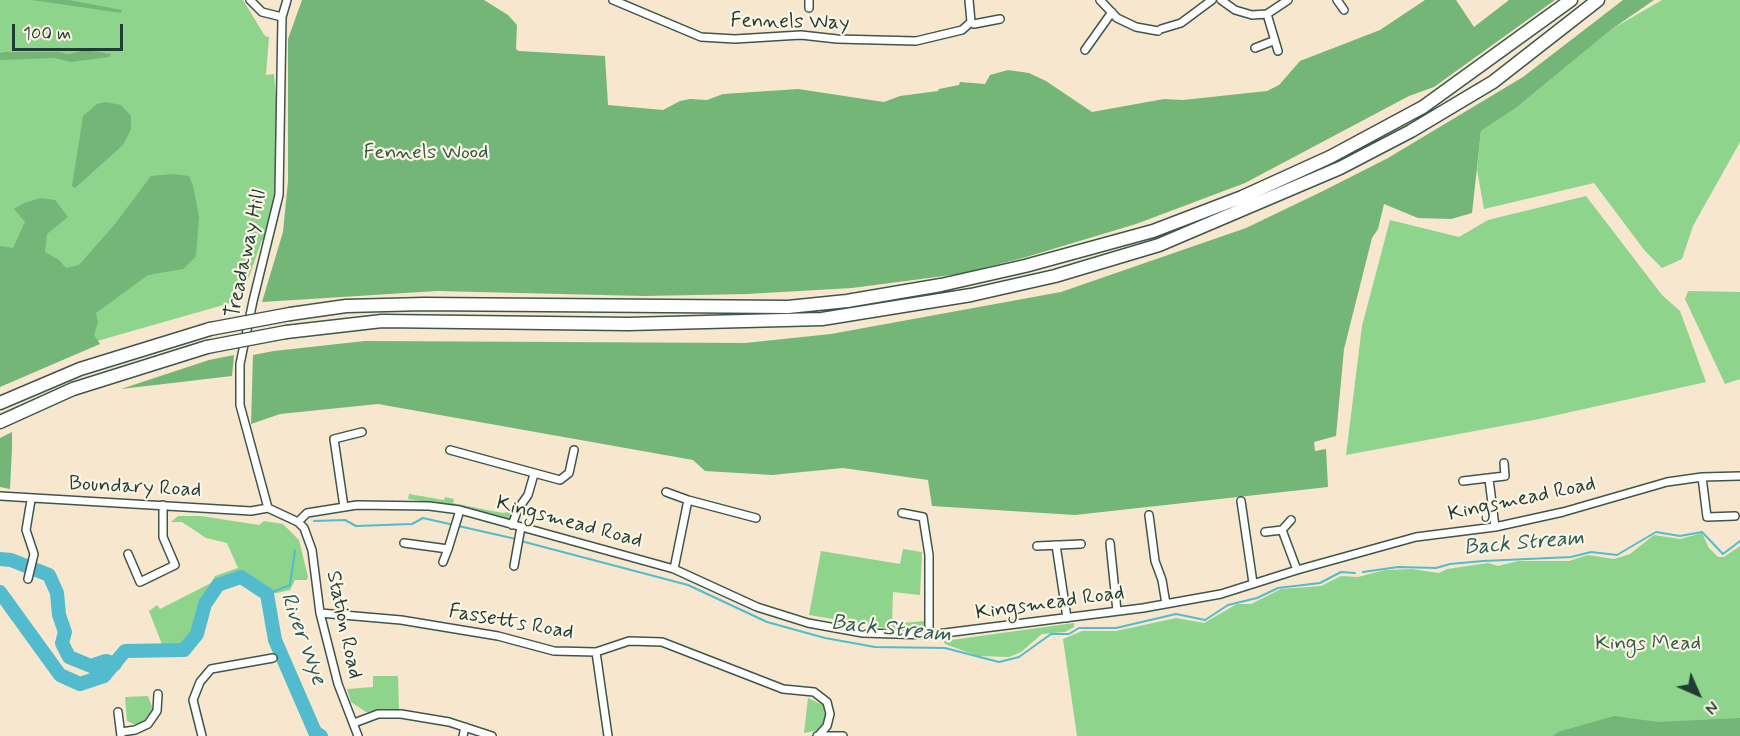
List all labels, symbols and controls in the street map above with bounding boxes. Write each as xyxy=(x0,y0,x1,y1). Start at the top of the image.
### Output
street label: Fennels Way xyxy=(730,9,850,37)
scale bar xyxy=(15,12,126,50)
text: 100 m xyxy=(23,22,71,46)
park label: Fennels Wood xyxy=(363,141,489,167)
street label: Treadaway Hill xyxy=(221,188,273,320)
street label: Boundary Road xyxy=(68,472,202,504)
street label: Kingsmead Road xyxy=(1446,472,1598,528)
street label: Kingsmead Road xyxy=(493,491,645,555)
water label: Back Stream xyxy=(1463,526,1585,562)
street label: Station Road xyxy=(319,569,367,681)
street label: Kingsmead Road xyxy=(974,581,1126,627)
water label: River Wye xyxy=(273,589,331,689)
street label: Fassetts Road xyxy=(447,600,575,646)
water label: Back Stream xyxy=(830,611,952,649)
park label: Kings Mead xyxy=(1595,632,1701,658)
north arrow xyxy=(1668,664,1728,724)
text: N xyxy=(1700,696,1722,718)

